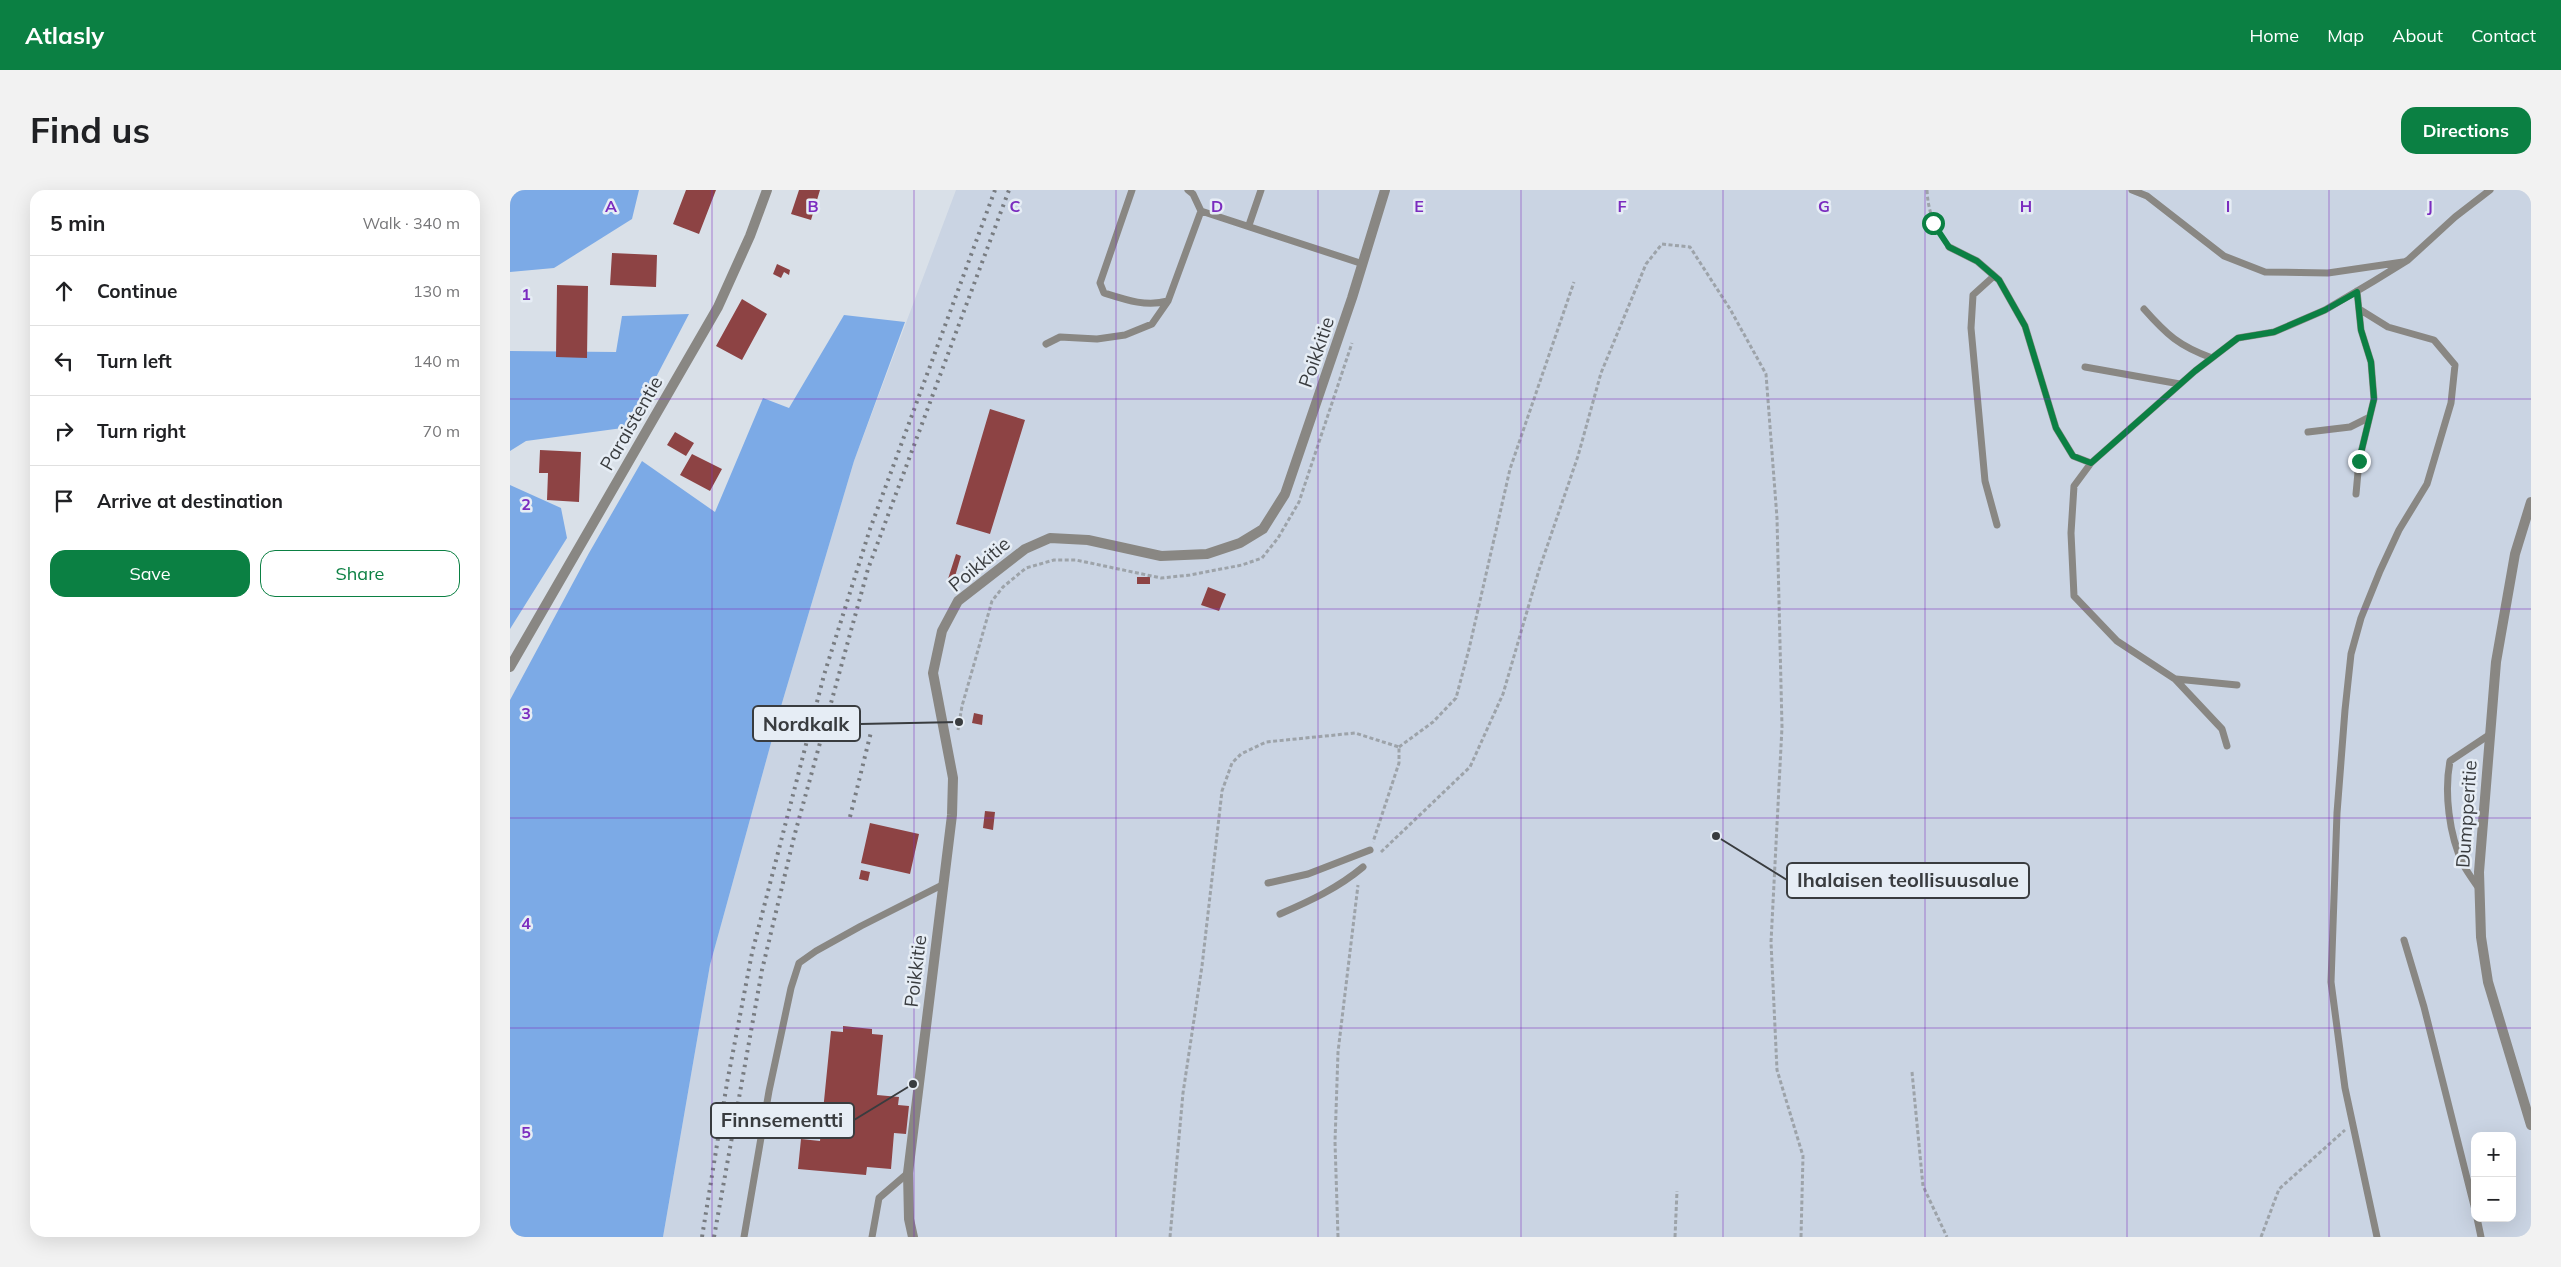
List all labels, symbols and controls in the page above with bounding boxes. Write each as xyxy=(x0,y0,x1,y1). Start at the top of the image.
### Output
text: Atlasly xyxy=(25,20,104,50)
text: Home xyxy=(2249,24,2299,47)
text: Map xyxy=(2327,24,2364,47)
text: About xyxy=(2392,24,2443,47)
text: Contact xyxy=(2471,24,2536,47)
button: Directions xyxy=(2401,107,2531,154)
text: Find us xyxy=(30,108,150,152)
text: A xyxy=(605,196,617,216)
text: B xyxy=(807,196,819,216)
text: C xyxy=(1010,196,1021,216)
text: D xyxy=(1211,196,1223,216)
text: E xyxy=(1414,196,1424,216)
text: F xyxy=(1617,196,1627,216)
text: G xyxy=(1818,196,1830,216)
text: H xyxy=(2020,196,2032,216)
text: I xyxy=(2226,196,2230,216)
text: J xyxy=(2427,196,2433,216)
text: 5 min xyxy=(50,210,105,236)
route start xyxy=(1922,212,1945,235)
text: Walk · 340 m xyxy=(362,213,460,233)
icon: ahead xyxy=(50,277,78,305)
text: Continue xyxy=(97,279,177,303)
text: 130 m xyxy=(413,281,460,301)
text: 1 xyxy=(521,284,531,304)
street label: Poikkitie xyxy=(1293,314,1339,390)
icon: left xyxy=(50,347,78,375)
text: Turn left xyxy=(97,349,172,373)
text: 140 m xyxy=(413,351,460,371)
street label: Paraistentie xyxy=(594,372,668,474)
icon: right xyxy=(50,417,78,445)
text: Turn right xyxy=(97,419,186,443)
text: 70 m xyxy=(423,421,460,441)
route end xyxy=(2348,450,2371,473)
icon: arrive xyxy=(50,487,78,515)
text: Arrive at destination xyxy=(97,489,283,513)
text: 2 xyxy=(521,494,531,514)
street label: Poikkitie xyxy=(943,531,1015,597)
button: Save xyxy=(50,550,250,597)
button: Share xyxy=(260,550,460,597)
text: 3 xyxy=(521,703,531,723)
callout: Nordkalk xyxy=(753,706,860,741)
text: Nordkalk xyxy=(763,711,850,736)
street label: Dumpperitie xyxy=(2450,759,2482,869)
callout: Ihalaisen teollisuusalue xyxy=(1787,863,2029,898)
text: Ihalaisen teollisuusalue xyxy=(1797,867,2019,892)
text: 4 xyxy=(521,913,531,933)
street label: Poikkitie xyxy=(899,933,931,1009)
callout: Finnsementti xyxy=(711,1103,854,1138)
text: Finnsementti xyxy=(721,1107,843,1132)
text: 5 xyxy=(521,1122,531,1142)
map controls xyxy=(2471,1132,2516,1222)
button: + xyxy=(2471,1132,2516,1177)
button: − xyxy=(2471,1177,2516,1222)

